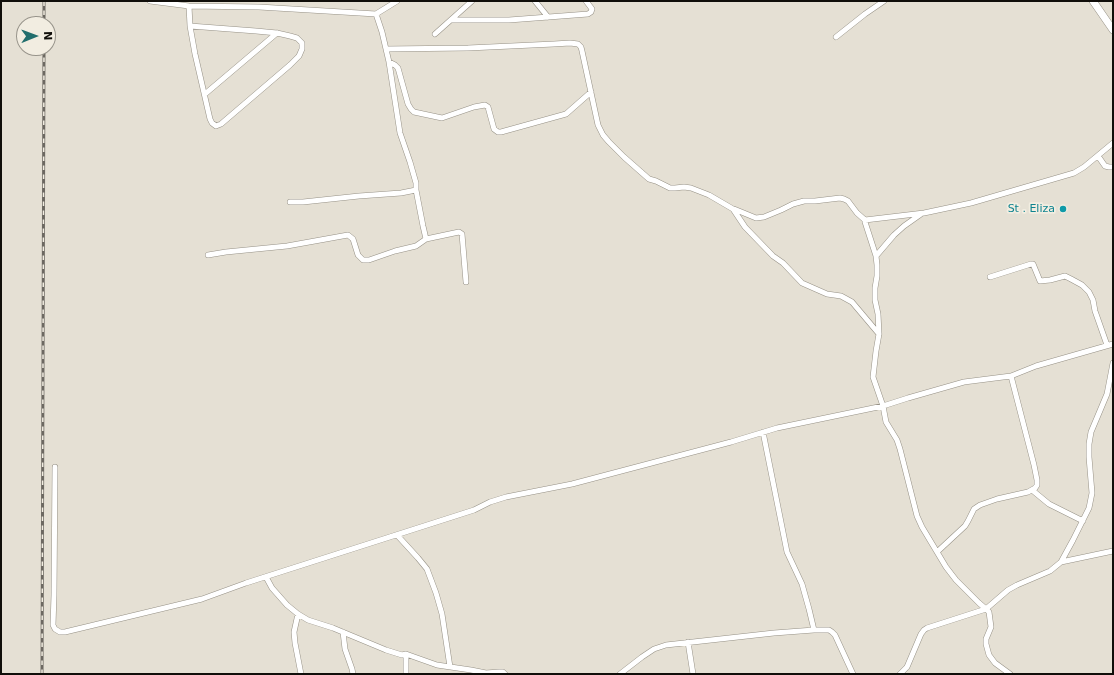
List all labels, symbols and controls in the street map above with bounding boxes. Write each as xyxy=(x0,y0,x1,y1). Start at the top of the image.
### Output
north arrow xyxy=(16,16,56,56)
text: N xyxy=(41,31,54,41)
place label: St . Eliza xyxy=(1008,202,1055,216)
marker: St . Eliza xyxy=(1058,204,1068,214)

